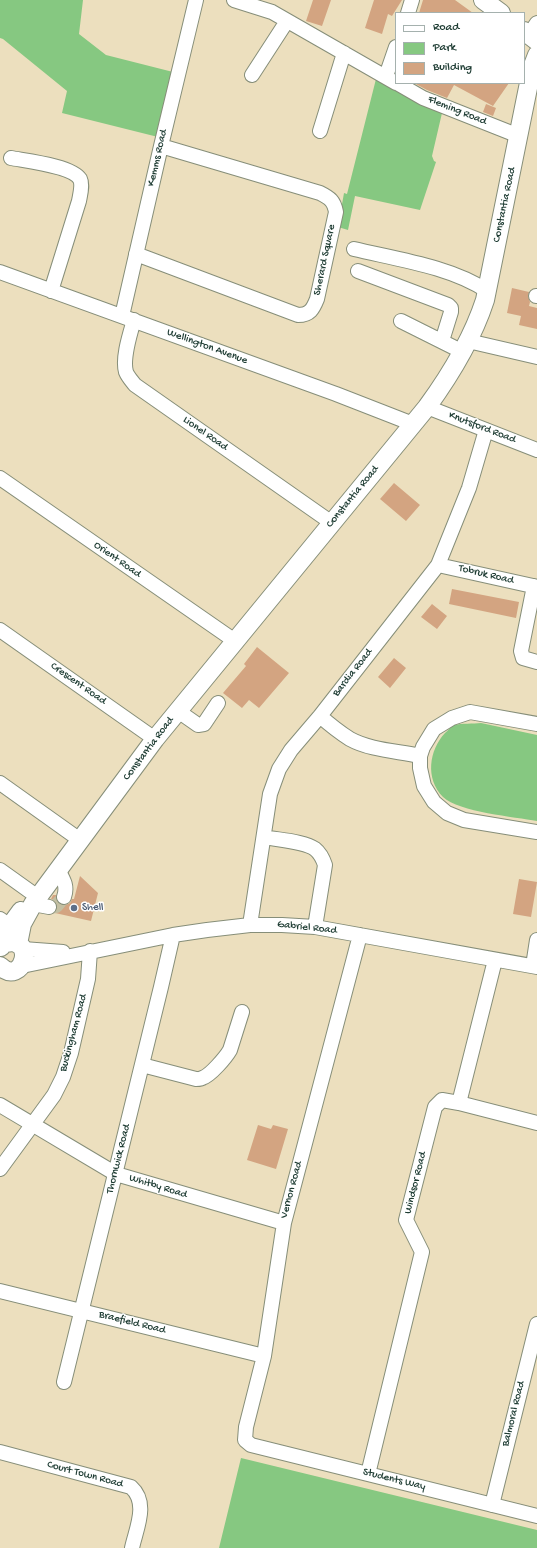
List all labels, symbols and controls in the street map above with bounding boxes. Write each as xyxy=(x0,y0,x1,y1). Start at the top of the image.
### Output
legend xyxy=(395,12,525,84)
text: Road xyxy=(433,21,459,35)
text: Park xyxy=(433,41,456,55)
text: Building xyxy=(433,61,472,75)
street label: Fleming Road xyxy=(426,93,488,129)
street label: Kemms Road xyxy=(145,128,171,188)
street label: Constantia Road xyxy=(491,166,519,244)
street label: Sherard Square xyxy=(311,223,339,297)
street label: Wellington Avenue xyxy=(165,326,249,368)
street label: Knutsford Road xyxy=(446,409,518,447)
street label: Lionel Road xyxy=(180,414,230,454)
street label: Constantia Road xyxy=(324,463,382,531)
street label: Orient Road xyxy=(91,539,143,581)
street label: Tobruk Road xyxy=(457,562,515,588)
street label: Bardia Road xyxy=(330,646,376,700)
street label: Crescent Road xyxy=(47,660,109,708)
street label: Constantia Road xyxy=(121,715,177,783)
place label: Shell xyxy=(82,901,104,915)
marker: Shell xyxy=(69,903,79,913)
street label: Gabriel Road xyxy=(277,918,337,938)
street label: Buckingham Road xyxy=(57,993,91,1073)
street label: Thornwick Road xyxy=(104,1123,134,1195)
street label: Windsor Road xyxy=(402,1151,430,1215)
street label: Vernon Road xyxy=(278,1160,306,1220)
street label: Whitby Road xyxy=(127,1172,189,1202)
street label: Braefield Road xyxy=(97,1308,167,1338)
street label: Balmoral Road xyxy=(500,1380,528,1448)
street label: Court Town Road xyxy=(46,1459,124,1491)
street label: Students Way xyxy=(361,1466,427,1494)

